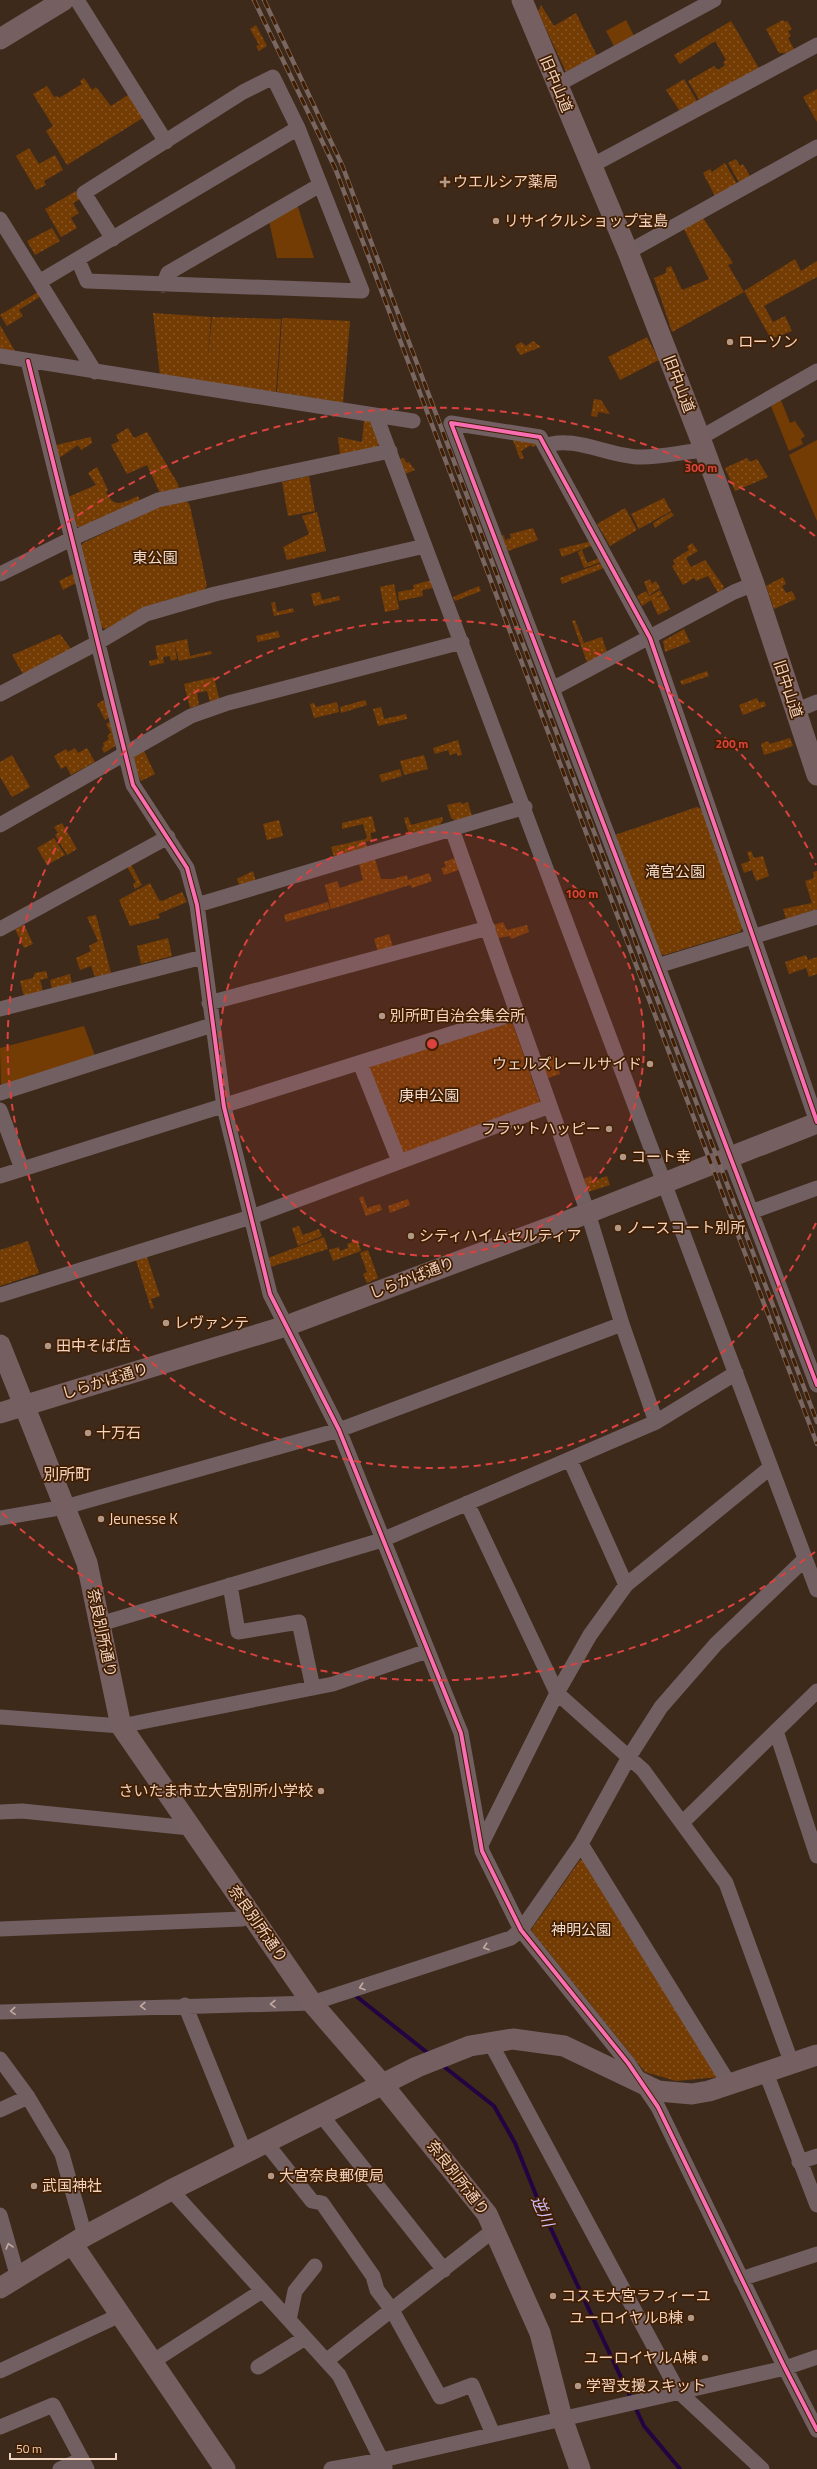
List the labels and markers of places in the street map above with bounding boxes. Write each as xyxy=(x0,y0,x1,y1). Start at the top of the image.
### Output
place label: ウエルシア薬局 xyxy=(453,170,558,193)
marker: ウエルシア薬局 xyxy=(440,177,450,187)
place label: リサイクルショップ宝島 xyxy=(504,209,668,232)
marker: リサイクルショップ宝島 xyxy=(491,216,501,226)
place label: ローソン xyxy=(738,330,798,353)
marker: ローソン xyxy=(725,337,735,347)
place label: 別所町自治会集会所 xyxy=(390,1004,525,1027)
marker: 別所町自治会集会所 xyxy=(377,1011,387,1021)
centre of rings xyxy=(425,1037,439,1051)
place label: ウェルズレールサイド xyxy=(492,1052,642,1075)
marker: ウェルズレールサイド xyxy=(645,1059,655,1069)
place label: フラットハッピー xyxy=(481,1117,601,1140)
marker: フラットハッピー xyxy=(604,1124,614,1134)
place label: コート幸 xyxy=(631,1145,691,1168)
marker: コート幸 xyxy=(618,1152,628,1162)
place label: ノースコート別所 xyxy=(626,1216,745,1239)
marker: ノースコート別所 xyxy=(613,1223,623,1233)
place label: シティハイムセルティア xyxy=(419,1224,582,1247)
marker: シティハイムセルティア xyxy=(406,1231,416,1241)
place label: レヴァンテ xyxy=(174,1311,249,1334)
marker: レヴァンテ xyxy=(161,1318,171,1328)
place label: 田中そば店 xyxy=(56,1334,131,1357)
marker: 田中そば店 xyxy=(43,1341,53,1351)
place label: 十万石 xyxy=(96,1421,141,1444)
marker: 十万石 xyxy=(83,1428,93,1438)
place label: Jeunesse K xyxy=(109,1507,178,1530)
marker: Jeunesse K xyxy=(96,1514,106,1524)
place label: さいたま市立大宮別所小学校 xyxy=(118,1779,313,1802)
marker: さいたま市立大宮別所小学校 xyxy=(316,1786,326,1796)
place label: 大宮奈良郵便局 xyxy=(279,2164,384,2187)
marker: 大宮奈良郵便局 xyxy=(266,2171,276,2181)
place label: 武国神社 xyxy=(42,2174,102,2197)
marker: 武国神社 xyxy=(29,2181,39,2191)
place label: コスモ大宮ラフィーユ xyxy=(561,2284,711,2307)
marker: コスモ大宮ラフィーユ xyxy=(548,2291,558,2301)
place label: ユーロイヤルB棟 xyxy=(569,2306,683,2329)
marker: ユーロイヤルB棟 xyxy=(686,2313,696,2323)
place label: ユーロイヤルA棟 xyxy=(584,2346,697,2369)
marker: ユーロイヤルA棟 xyxy=(700,2353,710,2363)
place label: 学習支援スキット xyxy=(586,2374,706,2397)
marker: 学習支援スキット xyxy=(573,2381,583,2391)

